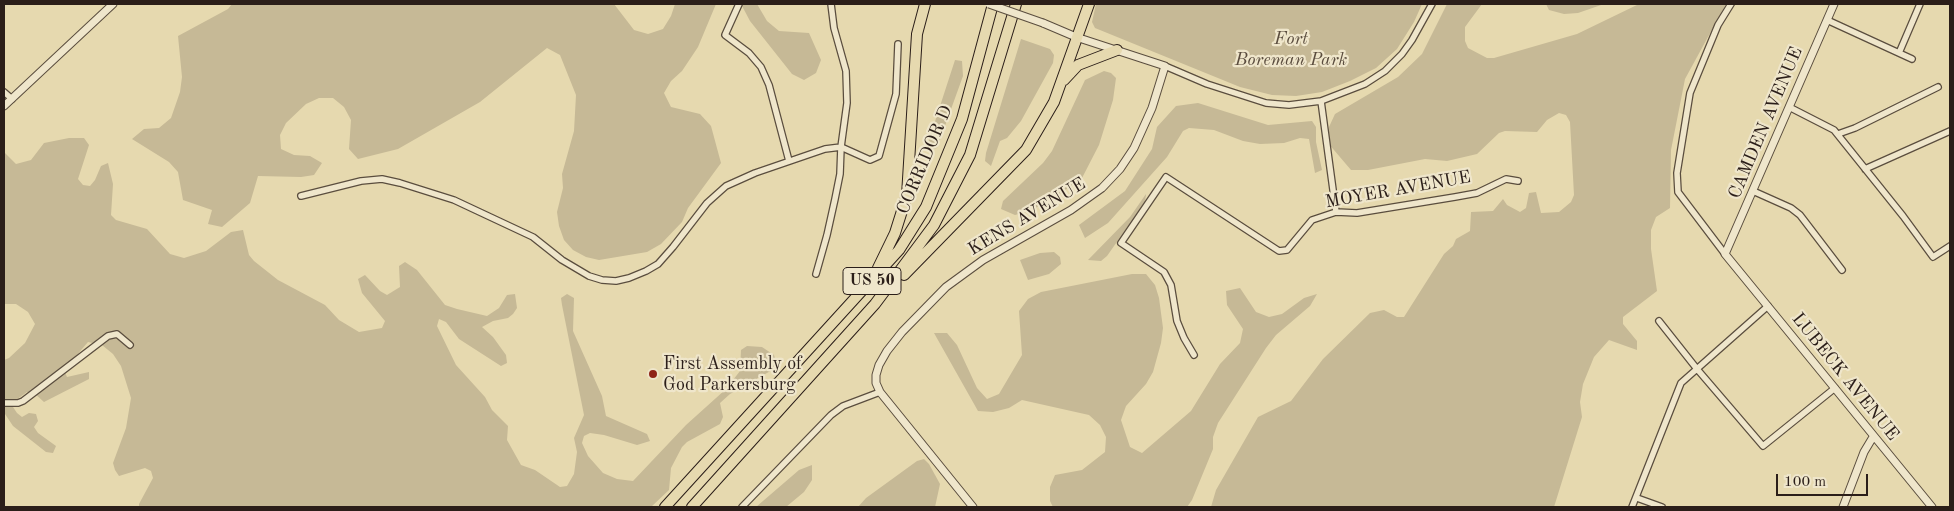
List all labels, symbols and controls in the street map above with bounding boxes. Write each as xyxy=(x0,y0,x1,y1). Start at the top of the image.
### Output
park label: Fort Boreman Park xyxy=(1235,28,1347,70)
street label: CAMDEN AVENUE xyxy=(1724,44,1808,202)
street label: CORRIDOR D xyxy=(892,102,958,218)
street label: MOYER AVENUE xyxy=(1324,167,1472,213)
street label: KENS AVENUE xyxy=(964,173,1090,261)
road number: US 50 xyxy=(843,268,901,294)
street label: LUBECK AVENUE xyxy=(1787,309,1903,445)
place label: First Assembly of God Parkersburg xyxy=(663,353,802,396)
marker: First Assembly of God Parkersburg xyxy=(647,368,659,380)
scale bar xyxy=(1779,464,1872,496)
text: 100 m xyxy=(1784,475,1826,490)

